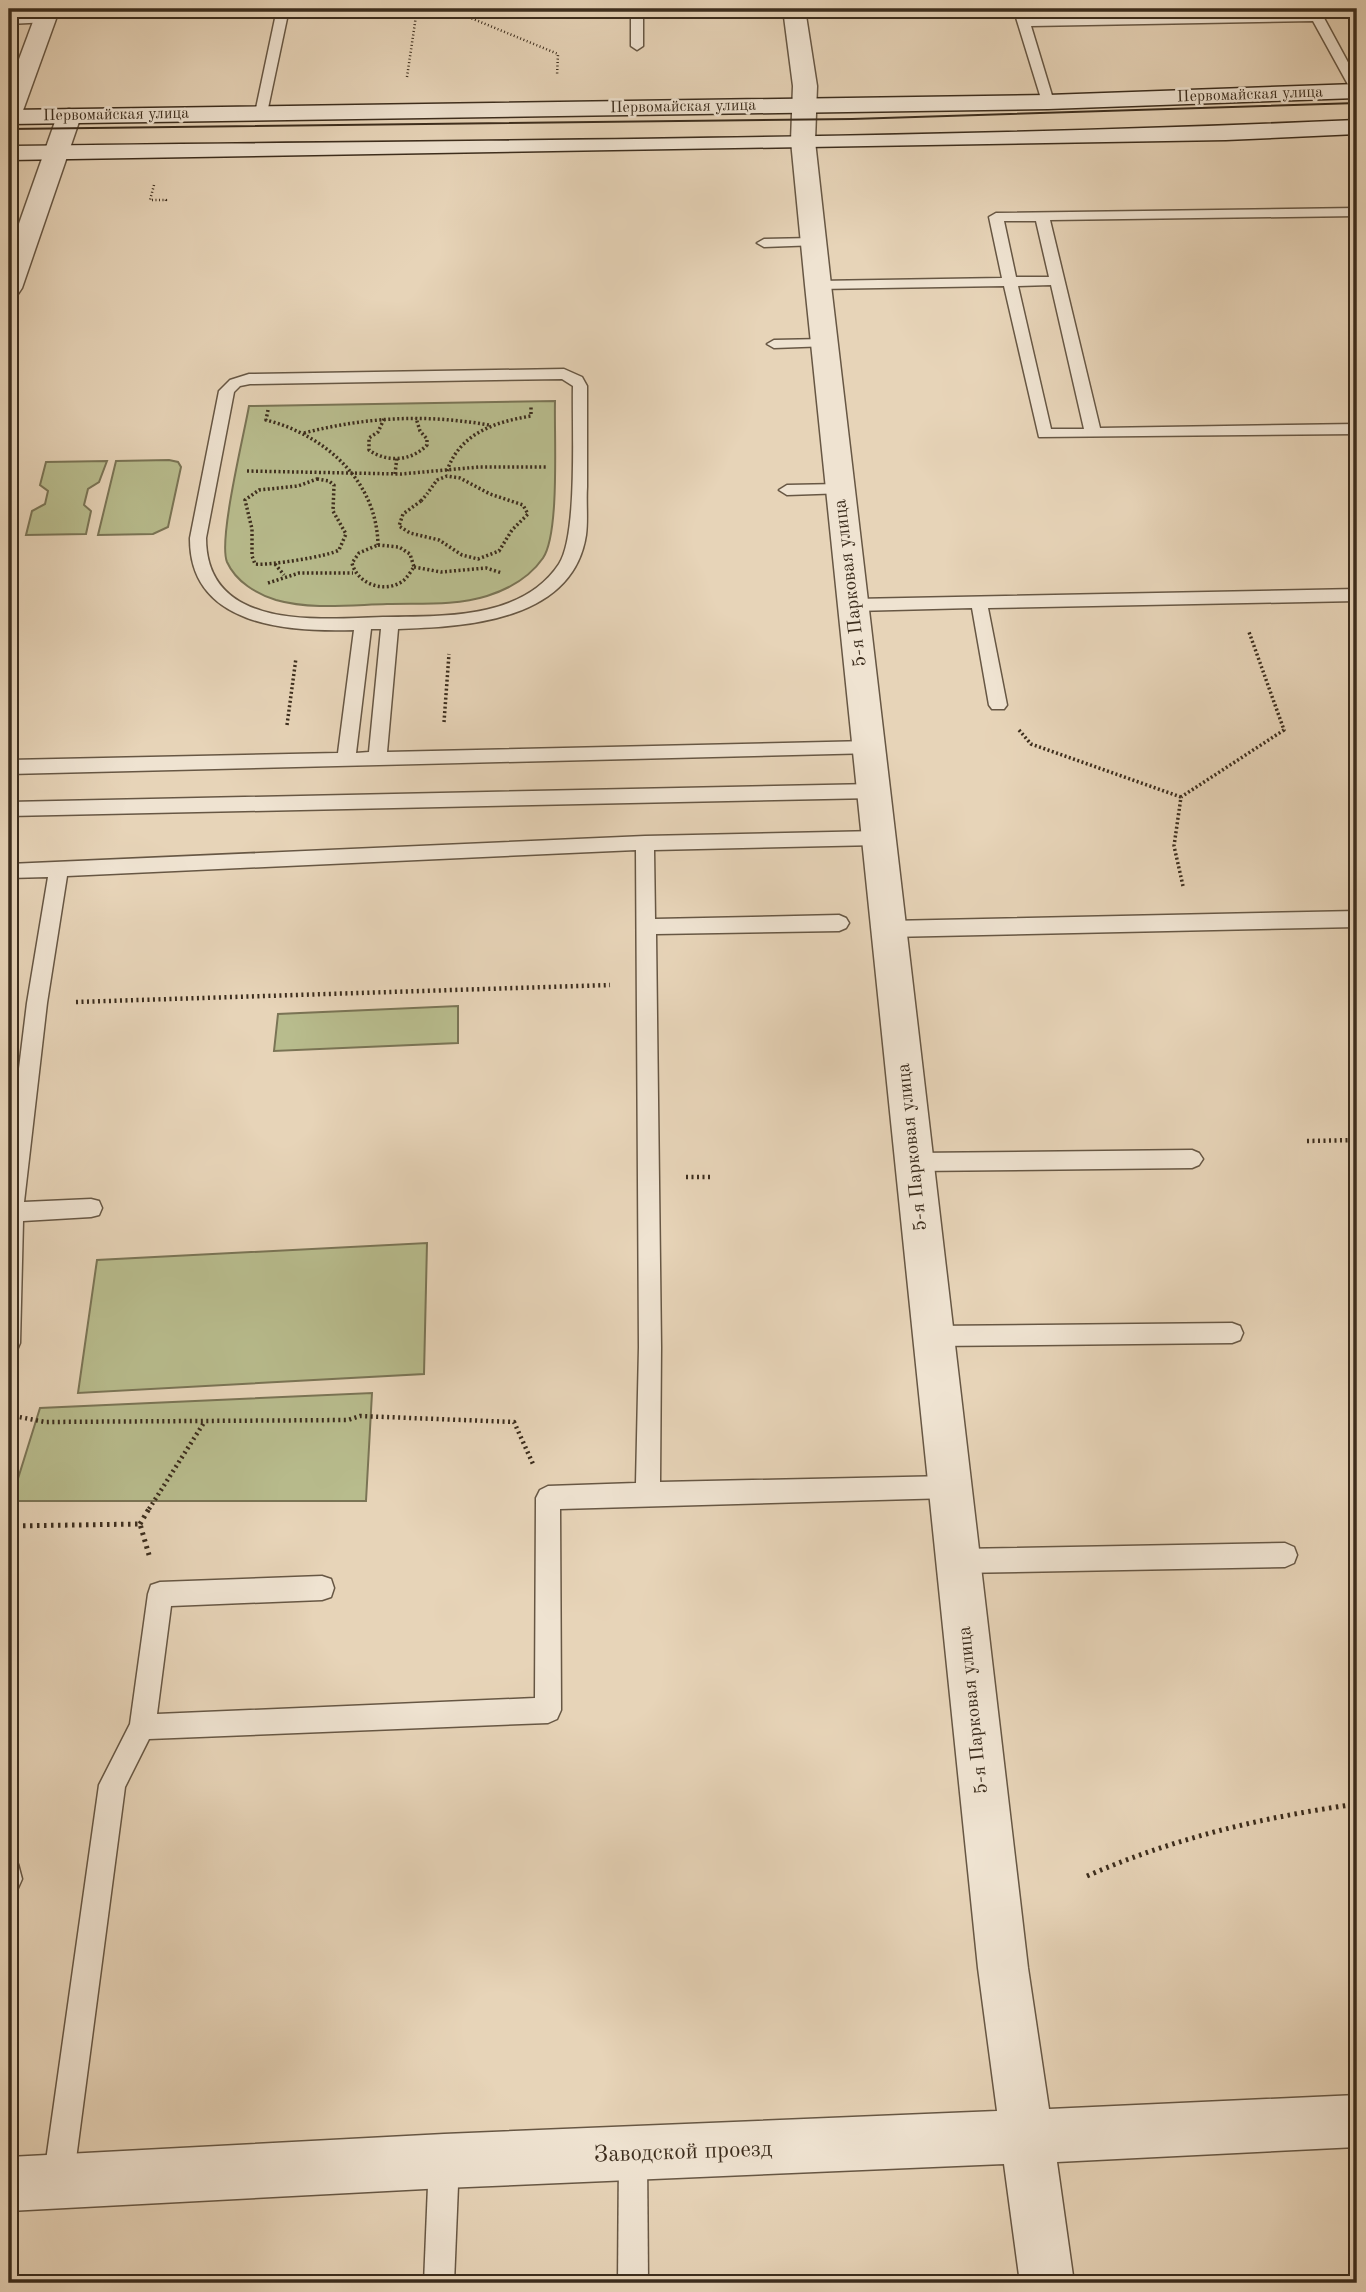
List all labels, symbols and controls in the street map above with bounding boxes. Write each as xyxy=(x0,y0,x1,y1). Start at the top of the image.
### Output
street label: Первомайская улица xyxy=(1177,84,1323,106)
street label: Первомайская улица xyxy=(610,98,756,116)
street label: Первомайская улица xyxy=(43,106,189,124)
street label: 5-я Парковая улица xyxy=(831,498,871,668)
street label: 5-я Парковая улица xyxy=(895,1062,931,1232)
street label: 5-я Парковая улица xyxy=(956,1625,992,1795)
street label: Заводской проезд xyxy=(593,2137,773,2167)

